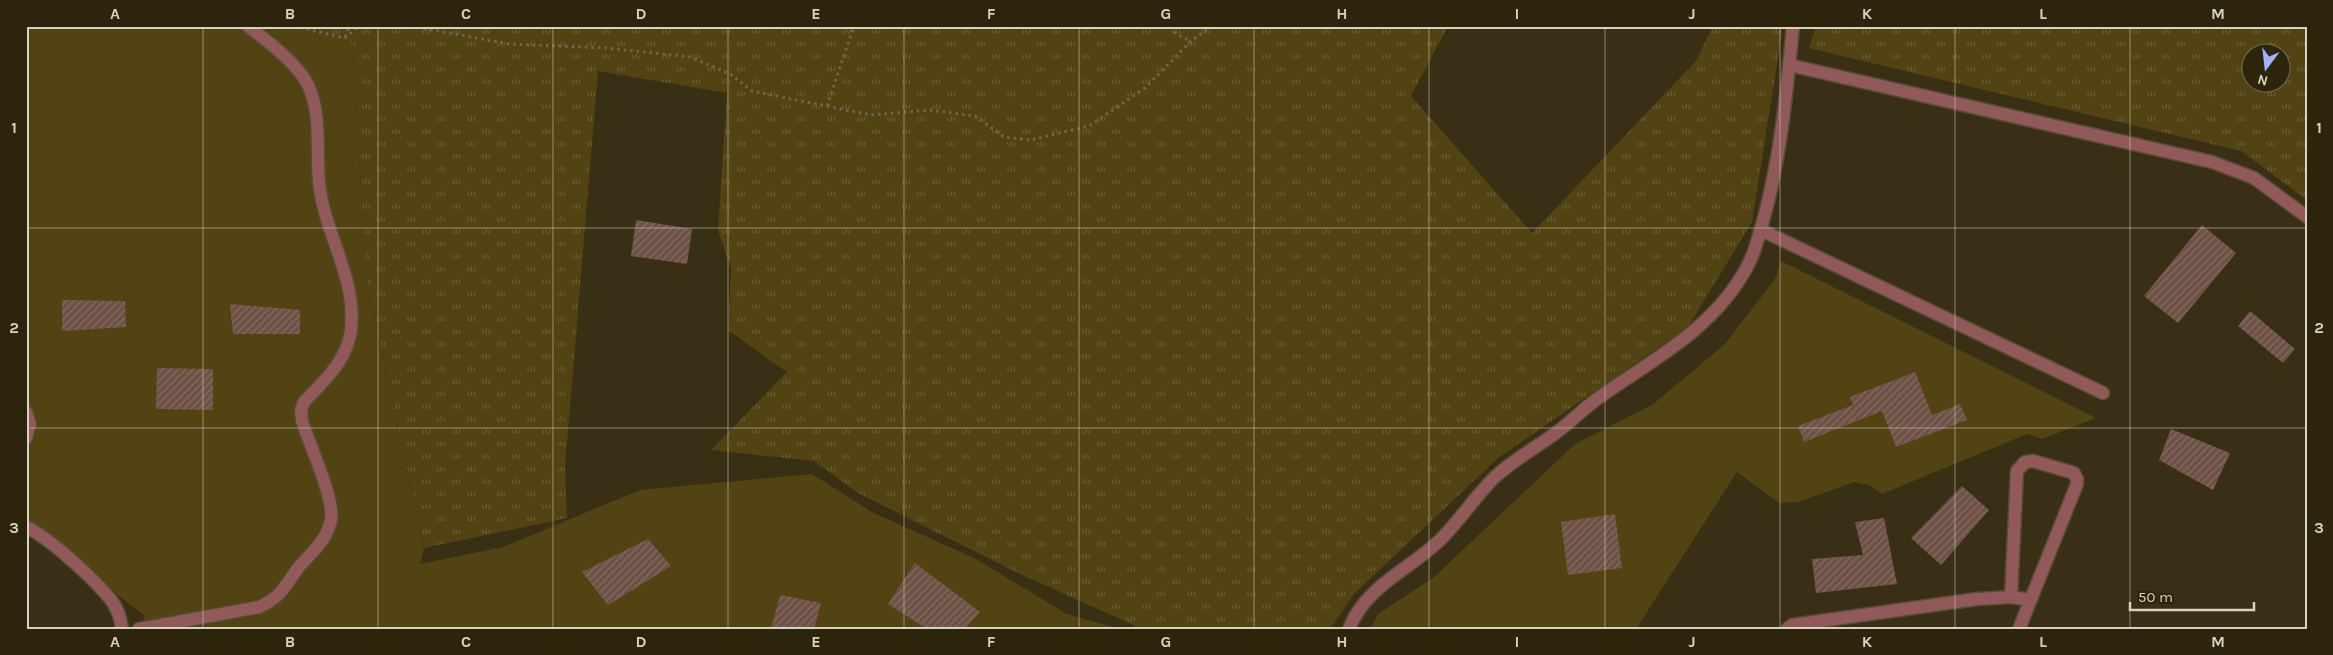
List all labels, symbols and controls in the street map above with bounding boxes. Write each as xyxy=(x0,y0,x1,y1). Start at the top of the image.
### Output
text: A xyxy=(110,4,120,23)
text: B xyxy=(285,4,295,23)
text: C xyxy=(461,4,471,23)
text: D xyxy=(636,4,647,23)
text: E xyxy=(811,4,821,23)
text: F xyxy=(987,4,996,23)
text: G xyxy=(1161,4,1171,23)
text: H xyxy=(1336,4,1348,23)
text: I xyxy=(1515,4,1519,23)
text: J xyxy=(1688,4,1696,23)
text: K xyxy=(1862,4,1873,23)
text: L xyxy=(2039,4,2047,23)
text: M xyxy=(2211,4,2225,23)
north arrow xyxy=(2240,42,2290,92)
text: N xyxy=(2256,71,2270,90)
text: 1 xyxy=(11,118,17,137)
text: 1 xyxy=(2316,118,2322,137)
text: 2 xyxy=(9,318,19,337)
text: 2 xyxy=(2314,318,2324,337)
text: 3 xyxy=(9,518,19,537)
text: 3 xyxy=(2314,518,2324,537)
scale bar xyxy=(2130,580,2254,612)
text: 50 m xyxy=(2138,588,2173,606)
text: A xyxy=(110,632,120,651)
text: B xyxy=(285,632,295,651)
text: C xyxy=(461,632,471,651)
text: D xyxy=(636,632,647,651)
text: E xyxy=(811,632,821,651)
text: F xyxy=(987,632,996,651)
text: G xyxy=(1161,632,1171,651)
text: H xyxy=(1336,632,1348,651)
text: I xyxy=(1515,632,1519,651)
text: J xyxy=(1688,632,1696,651)
text: K xyxy=(1862,632,1873,651)
text: L xyxy=(2039,632,2047,651)
text: M xyxy=(2211,632,2225,651)

